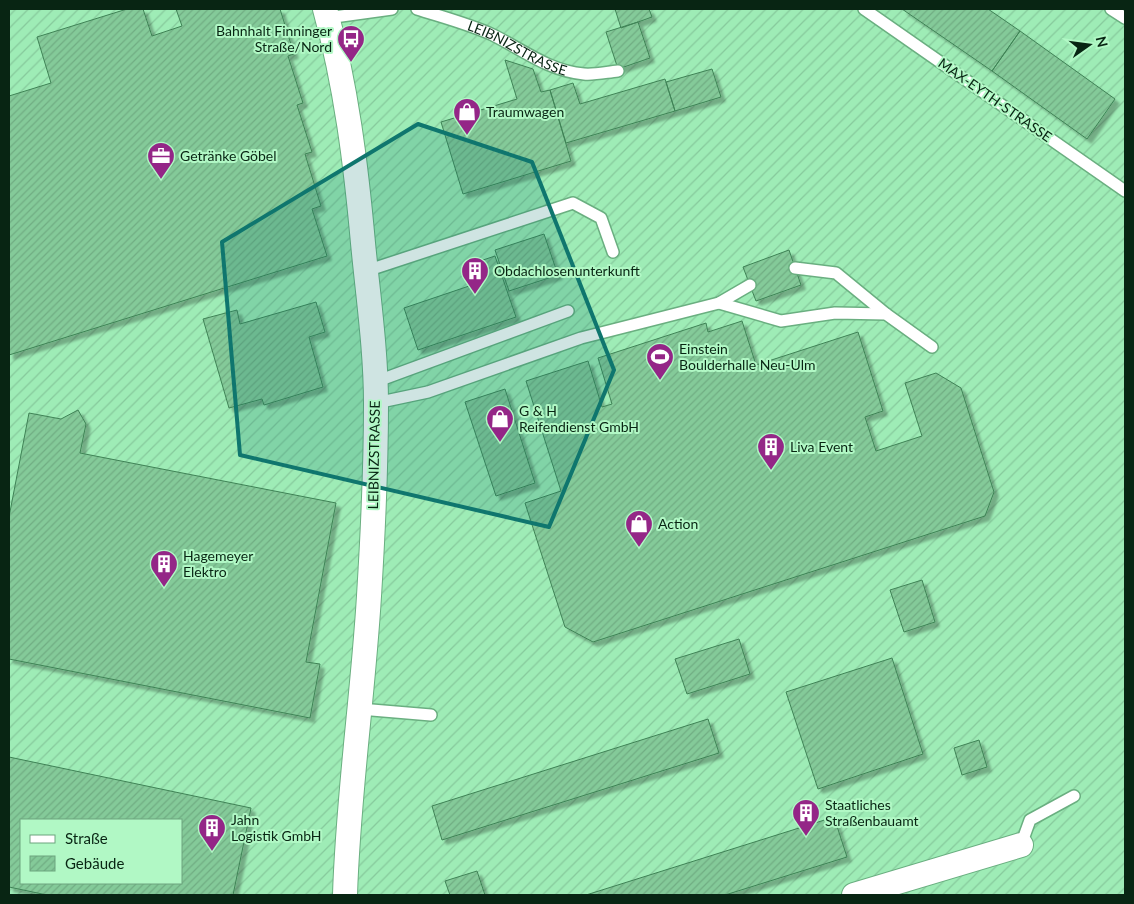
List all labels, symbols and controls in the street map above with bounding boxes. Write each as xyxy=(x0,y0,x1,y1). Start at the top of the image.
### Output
street label: LEIBNIZSTRASSE xyxy=(465,17,569,79)
north arrow xyxy=(1064,20,1114,70)
place label: Bahnhalt Finninger Straße/Nord xyxy=(216,22,332,55)
bus stop icon: Bahnhalt Finninger Straße/Nord xyxy=(336,24,366,63)
text: N xyxy=(1093,34,1112,49)
street label: MAX-EYTH-STRASSE xyxy=(935,54,1055,145)
shop icon: Traumwagen xyxy=(452,97,482,136)
place label: Traumwagen xyxy=(486,103,564,120)
office icon: Getränke Göbel xyxy=(146,141,176,180)
place label: Getränke Göbel xyxy=(180,147,277,164)
building icon: Obdachlosenunterkunft xyxy=(460,256,490,295)
place label: Obdachlosenunterkunft xyxy=(494,262,640,279)
place label: Einstein Boulderhalle Neu-Ulm xyxy=(679,340,816,373)
sports icon: Einstein Boulderhalle Neu-Ulm xyxy=(645,342,675,381)
street label: LEIBNIZSTRASSE xyxy=(364,401,383,509)
place label: G & H Reifendienst GmbH xyxy=(519,402,639,435)
shop icon: G & H Reifendienst GmbH xyxy=(485,404,515,443)
building icon: Liva Event xyxy=(756,432,786,471)
place label: Liva Event xyxy=(790,438,853,455)
shop icon: Action xyxy=(624,509,654,548)
place label: Action xyxy=(658,515,698,532)
place label: Hagemeyer Elektro xyxy=(183,547,253,580)
building icon: Hagemeyer Elektro xyxy=(149,549,179,588)
place label: Staatliches Straßenbauamt xyxy=(825,796,919,829)
building icon: Staatliches Straßenbauamt xyxy=(791,798,821,837)
place label: Jahn Logistik GmbH xyxy=(231,811,322,844)
building icon: Jahn Logistik GmbH xyxy=(197,813,227,852)
legend xyxy=(20,819,182,884)
text: Straße xyxy=(65,829,108,847)
text: Gebäude xyxy=(65,854,124,872)

